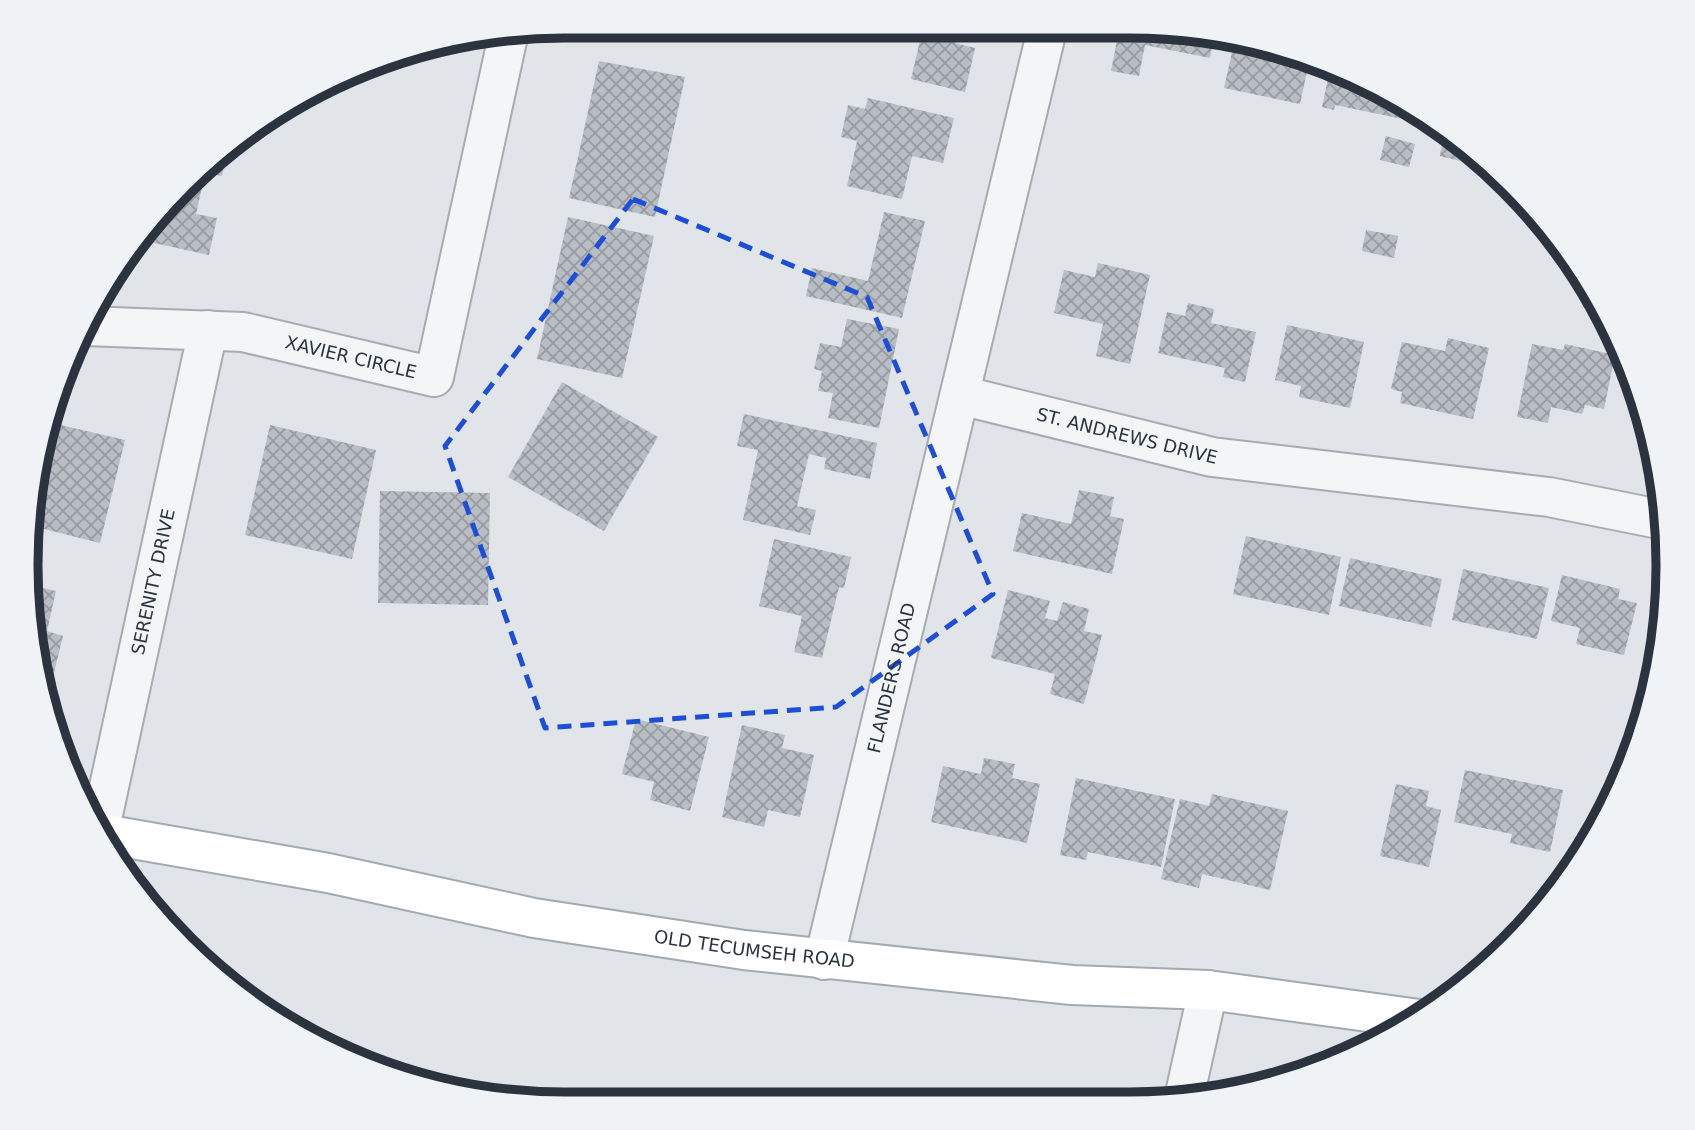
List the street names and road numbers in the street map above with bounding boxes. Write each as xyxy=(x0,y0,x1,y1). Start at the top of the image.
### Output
street label: XAVIER CIRCLE xyxy=(283,331,419,383)
street label: ST. ANDREWS DRIVE xyxy=(1034,403,1220,468)
street label: SERENITY DRIVE xyxy=(127,507,179,657)
street label: FLANDERS ROAD xyxy=(863,600,919,755)
street label: OLD TECUMSEH ROAD xyxy=(653,925,856,972)

